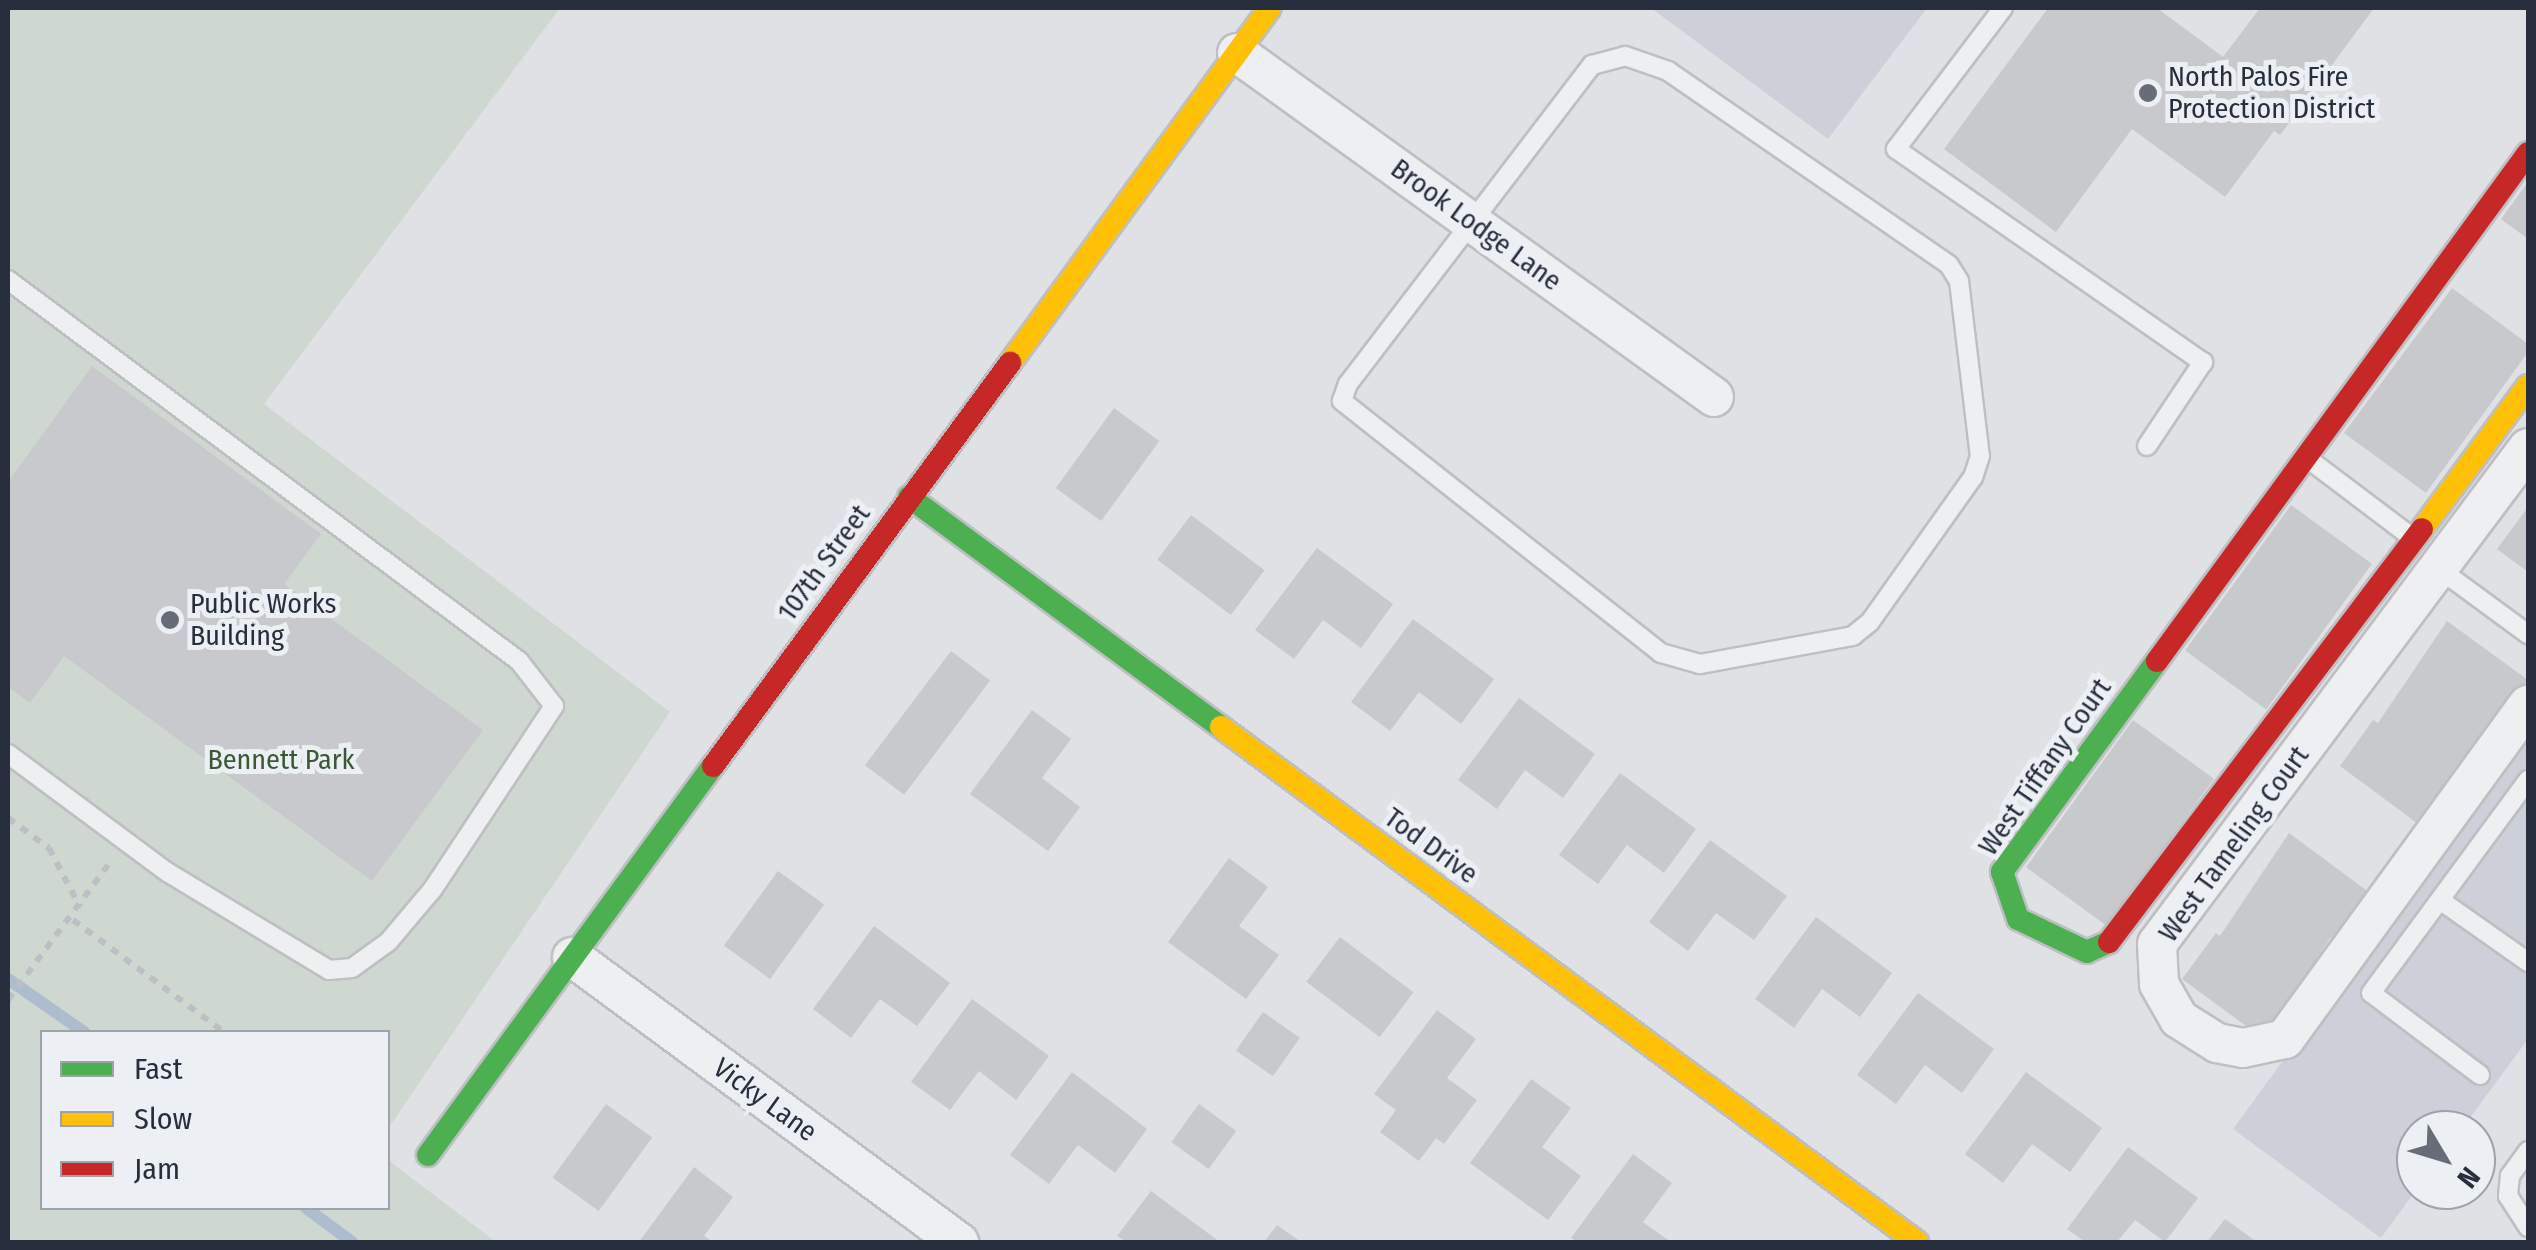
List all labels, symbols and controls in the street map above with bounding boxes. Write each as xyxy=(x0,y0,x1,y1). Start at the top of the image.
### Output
place label: North Palos Fire Protection District xyxy=(2168,60,2375,126)
marker: North Palos Fire Protection District xyxy=(2137,82,2159,104)
street label: Brook Lodge Lane xyxy=(1384,152,1568,298)
street label: 107th Street xyxy=(771,498,877,628)
place label: Public Works Building xyxy=(190,587,337,653)
marker: Public Works Building xyxy=(159,609,181,631)
street label: West Tiffany Court xyxy=(1972,672,2118,862)
street label: West Tameling Court xyxy=(2152,740,2316,948)
park label: Bennett Park xyxy=(207,743,355,777)
street label: Tod Drive xyxy=(1378,801,1484,891)
legend xyxy=(40,1030,390,1210)
text: Fast xyxy=(134,1051,182,1087)
street label: Vicky Lane xyxy=(707,1051,823,1149)
text: Slow xyxy=(134,1101,192,1137)
north arrow xyxy=(2396,1110,2496,1210)
text: Jam xyxy=(134,1151,180,1187)
text: N xyxy=(2450,1161,2487,1194)

